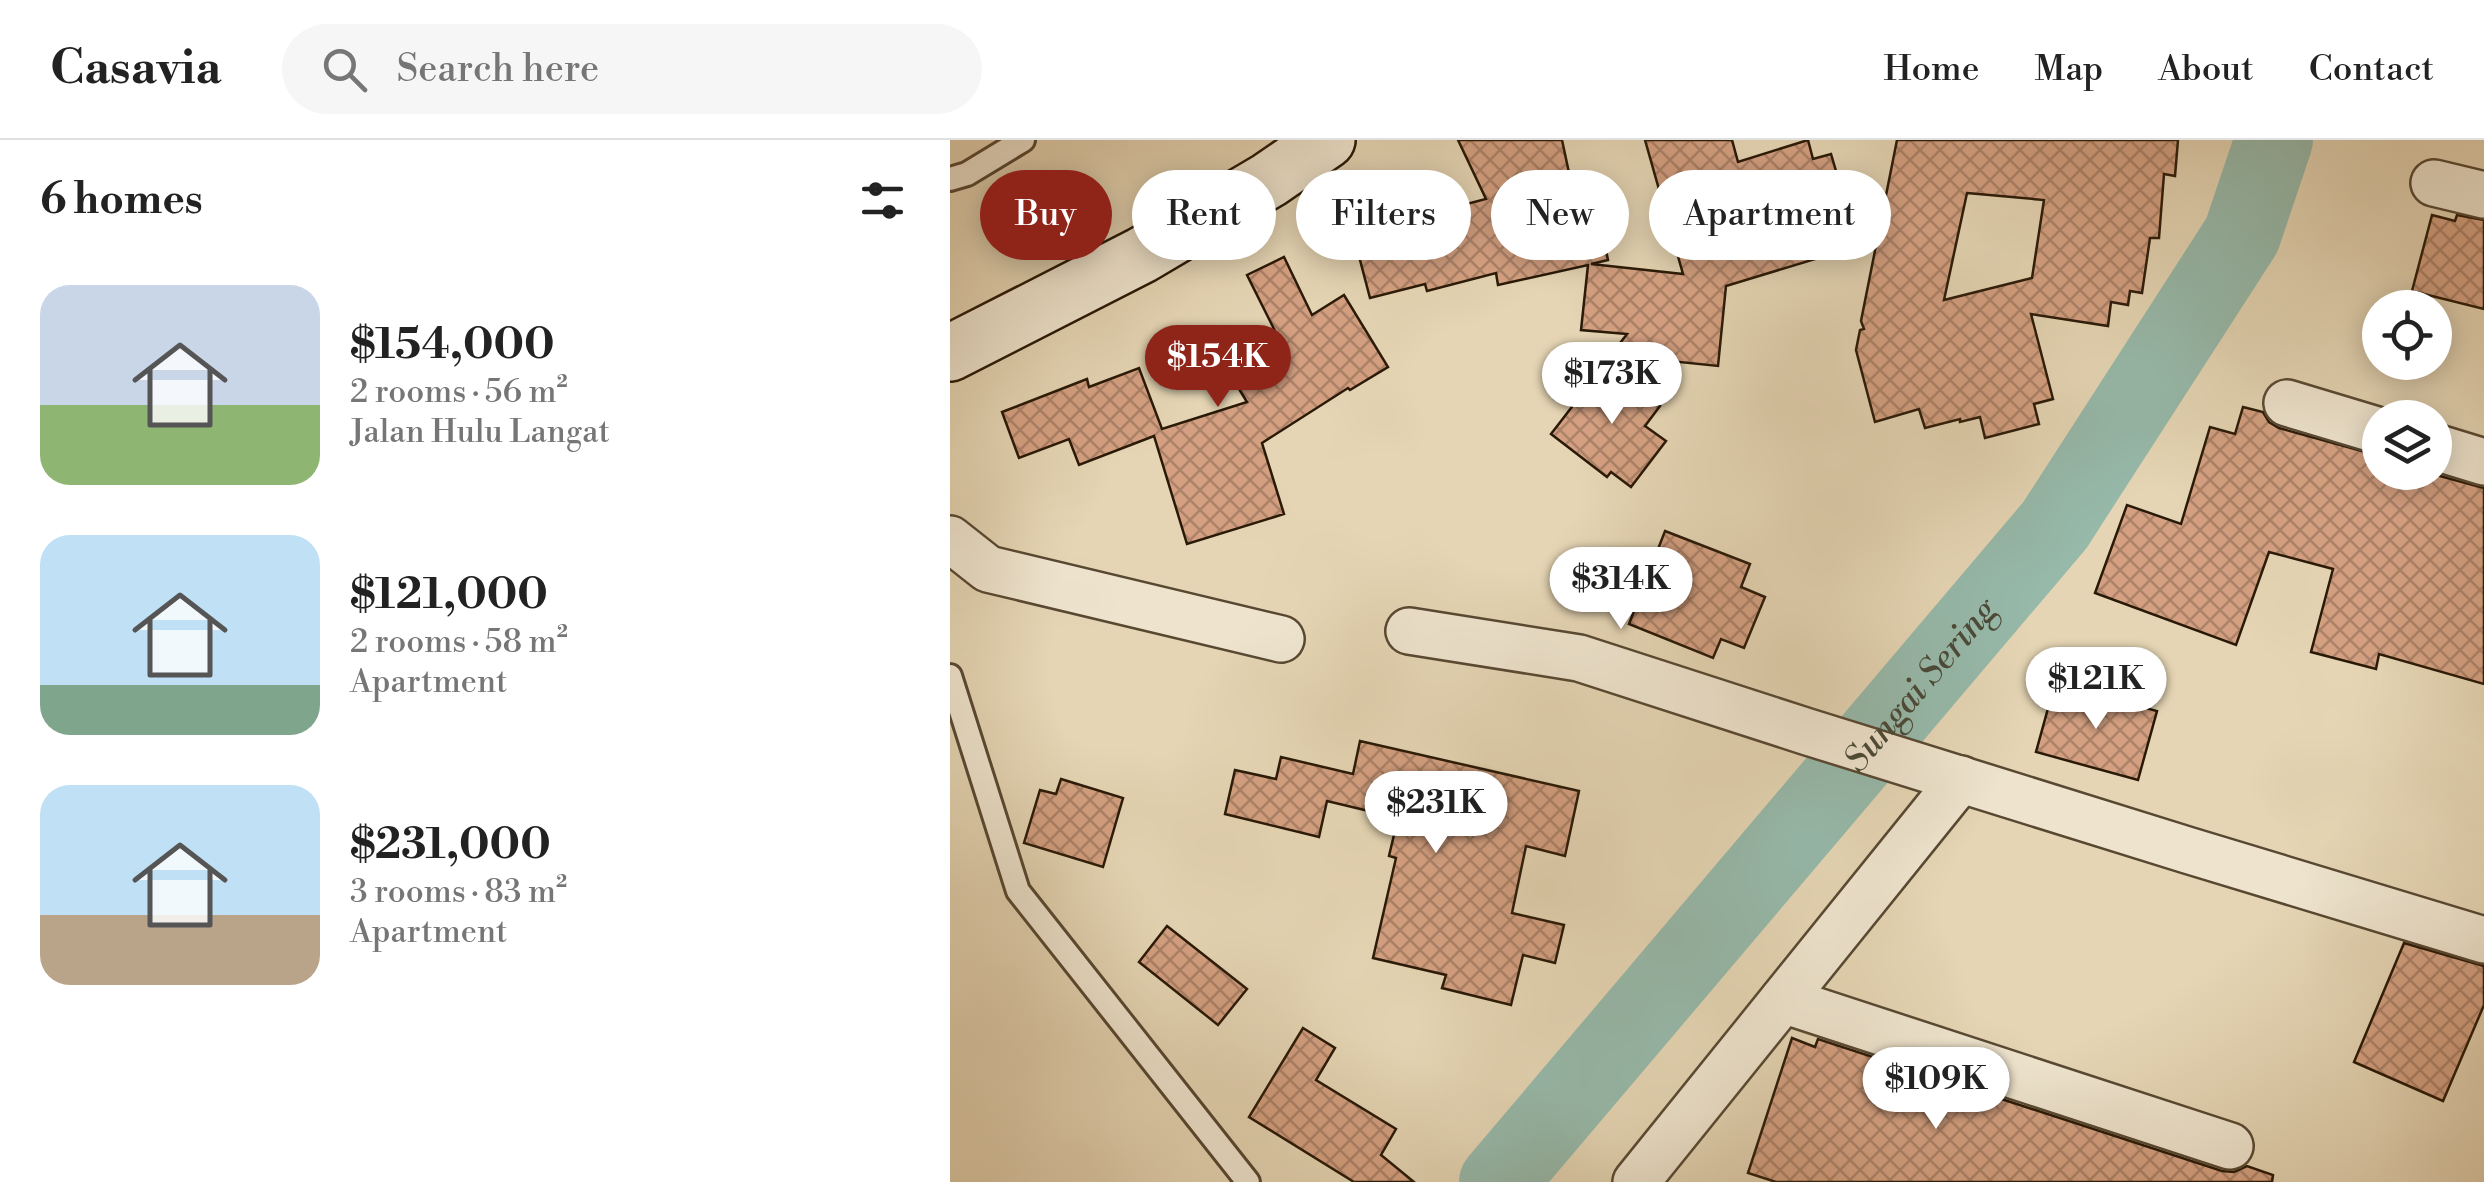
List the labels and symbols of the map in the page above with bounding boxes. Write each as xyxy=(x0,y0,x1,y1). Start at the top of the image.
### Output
pin: $154K xyxy=(1148,325,1288,410)
pin: $173K xyxy=(1542,342,1682,427)
pin: $314K xyxy=(1551,547,1691,632)
water label: Sungai Sering xyxy=(1835,588,2008,782)
pin: $121K xyxy=(2026,647,2166,732)
pin: $231K xyxy=(1366,771,1506,856)
pin: $109K xyxy=(1866,1047,2006,1132)

